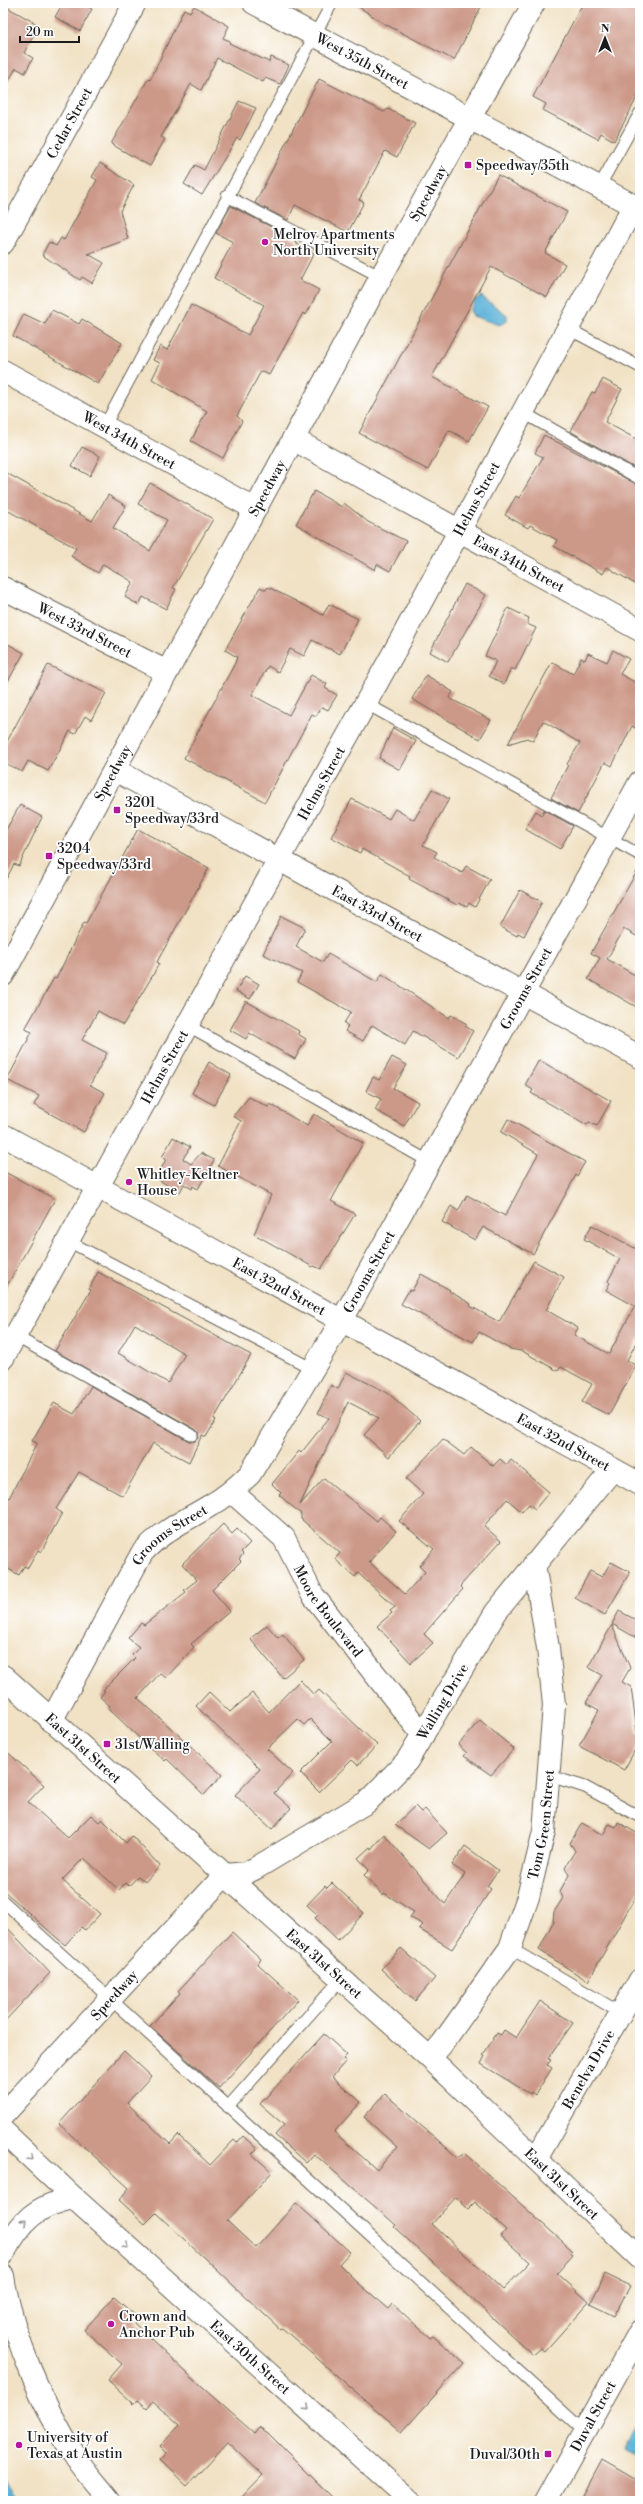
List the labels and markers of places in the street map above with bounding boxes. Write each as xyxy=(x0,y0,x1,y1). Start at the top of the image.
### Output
place label: Speedway/35th xyxy=(476,157,570,175)
marker: Speedway/35th xyxy=(463,160,473,170)
place label: Melroy Apartments North University xyxy=(273,226,395,260)
marker: Melroy Apartments North University xyxy=(260,237,270,247)
place label: 3201 Speedway/33rd xyxy=(125,794,219,828)
marker: 3201 Speedway/33rd xyxy=(112,805,122,815)
place label: 3204 Speedway/33rd xyxy=(57,840,151,874)
marker: 3204 Speedway/33rd xyxy=(44,851,54,861)
place label: Whitley-Keltner House xyxy=(136,1166,239,1200)
marker: Whitley-Keltner House xyxy=(124,1177,134,1187)
place label: 31st/Walling xyxy=(115,1736,190,1754)
marker: 31st/Walling xyxy=(102,1739,112,1749)
place label: Crown and Anchor Pub xyxy=(118,2308,195,2342)
marker: Crown and Anchor Pub xyxy=(106,2319,116,2329)
place label: University of Texas at Austin xyxy=(27,2429,123,2463)
marker: University of Texas at Austin xyxy=(14,2440,24,2450)
place label: Duval/30th xyxy=(470,2446,541,2464)
marker: Duval/30th xyxy=(543,2449,553,2459)

